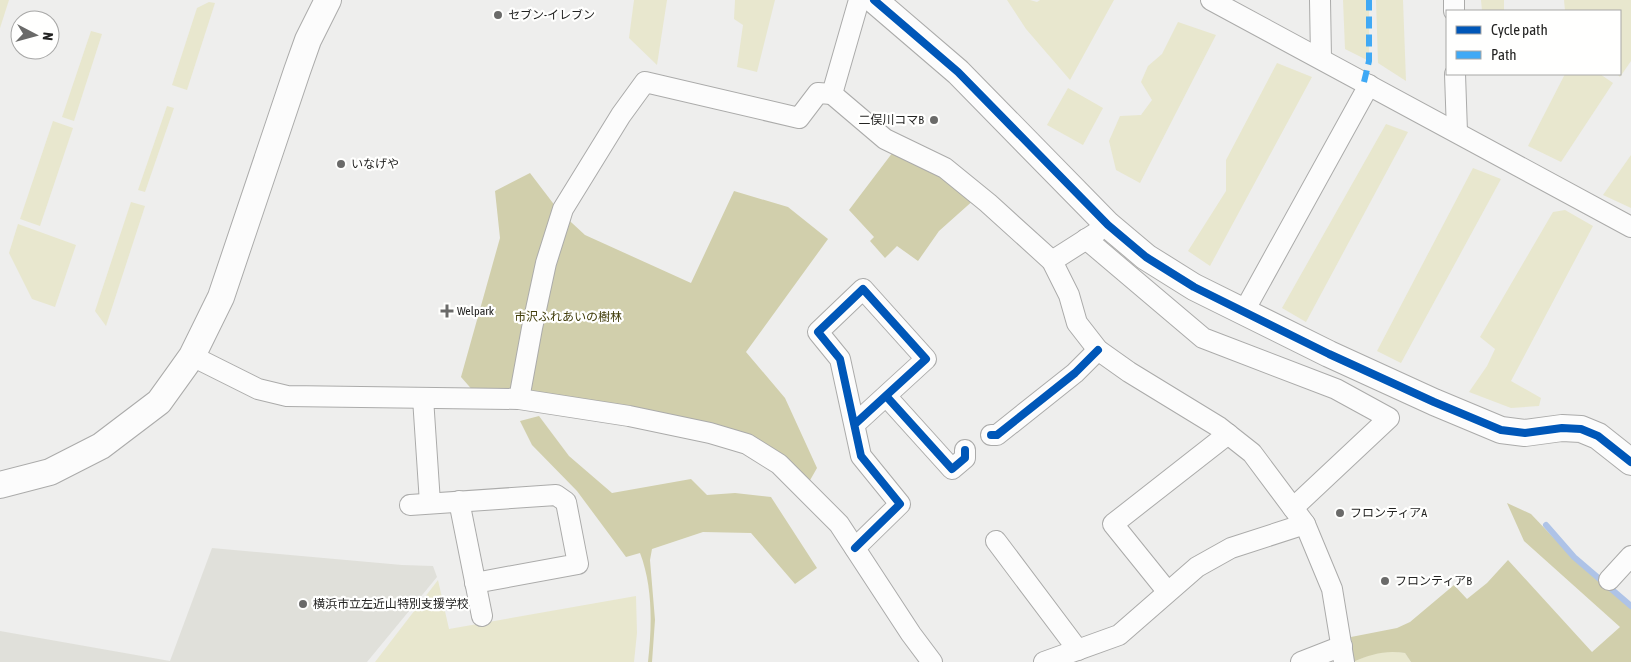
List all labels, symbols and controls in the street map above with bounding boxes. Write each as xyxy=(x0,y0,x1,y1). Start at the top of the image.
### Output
place label: セブン-イレブン xyxy=(508,8,595,22)
marker: セブン-イレブン xyxy=(492,9,504,21)
north arrow xyxy=(10,10,60,60)
legend xyxy=(1446,10,1621,75)
text: Cycle path xyxy=(1491,21,1548,38)
text: N xyxy=(40,31,56,41)
text: Path xyxy=(1491,46,1517,63)
place label: 二俣川コマB xyxy=(858,113,924,127)
marker: 二俣川コマB xyxy=(928,114,940,126)
place label: いなげや xyxy=(351,157,399,171)
marker: いなげや xyxy=(335,158,347,170)
place label: Welpark xyxy=(457,304,495,318)
marker: Welpark xyxy=(441,305,453,317)
park label: 市沢ふれあいの樹林 xyxy=(514,310,622,324)
place label: フロンティアA xyxy=(1350,506,1427,520)
marker: フロンティアA xyxy=(1334,507,1346,519)
place label: フロンティアB xyxy=(1395,574,1472,588)
marker: フロンティアB xyxy=(1379,575,1391,587)
place label: 横浜市立左近山特別支援学校 xyxy=(313,597,469,611)
marker: 横浜市立左近山特別支援学校 xyxy=(297,598,309,610)

